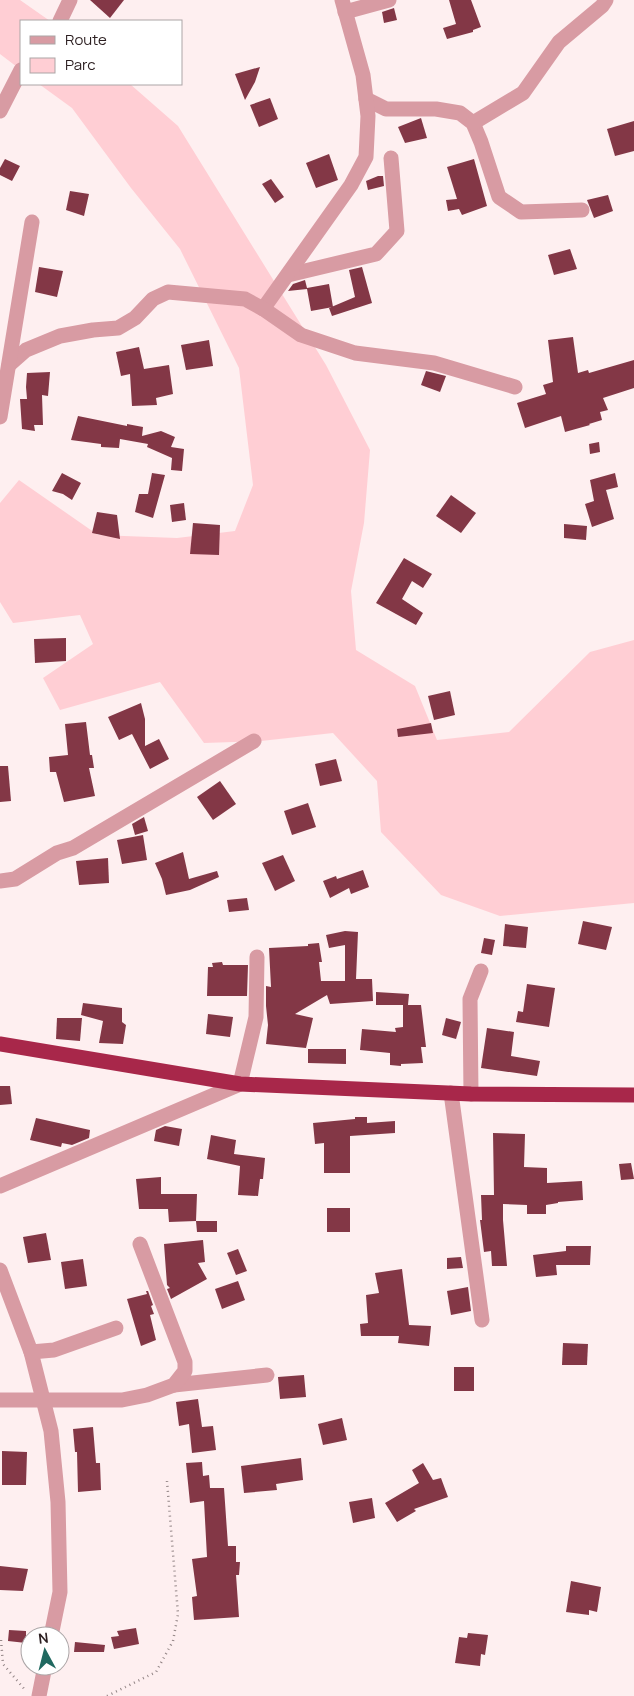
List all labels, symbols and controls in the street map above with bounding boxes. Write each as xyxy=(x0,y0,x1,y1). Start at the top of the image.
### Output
legend xyxy=(20,20,182,85)
text: Route xyxy=(65,29,107,50)
text: Parc xyxy=(65,54,96,75)
north arrow xyxy=(20,1626,70,1676)
text: N xyxy=(37,1628,50,1648)

